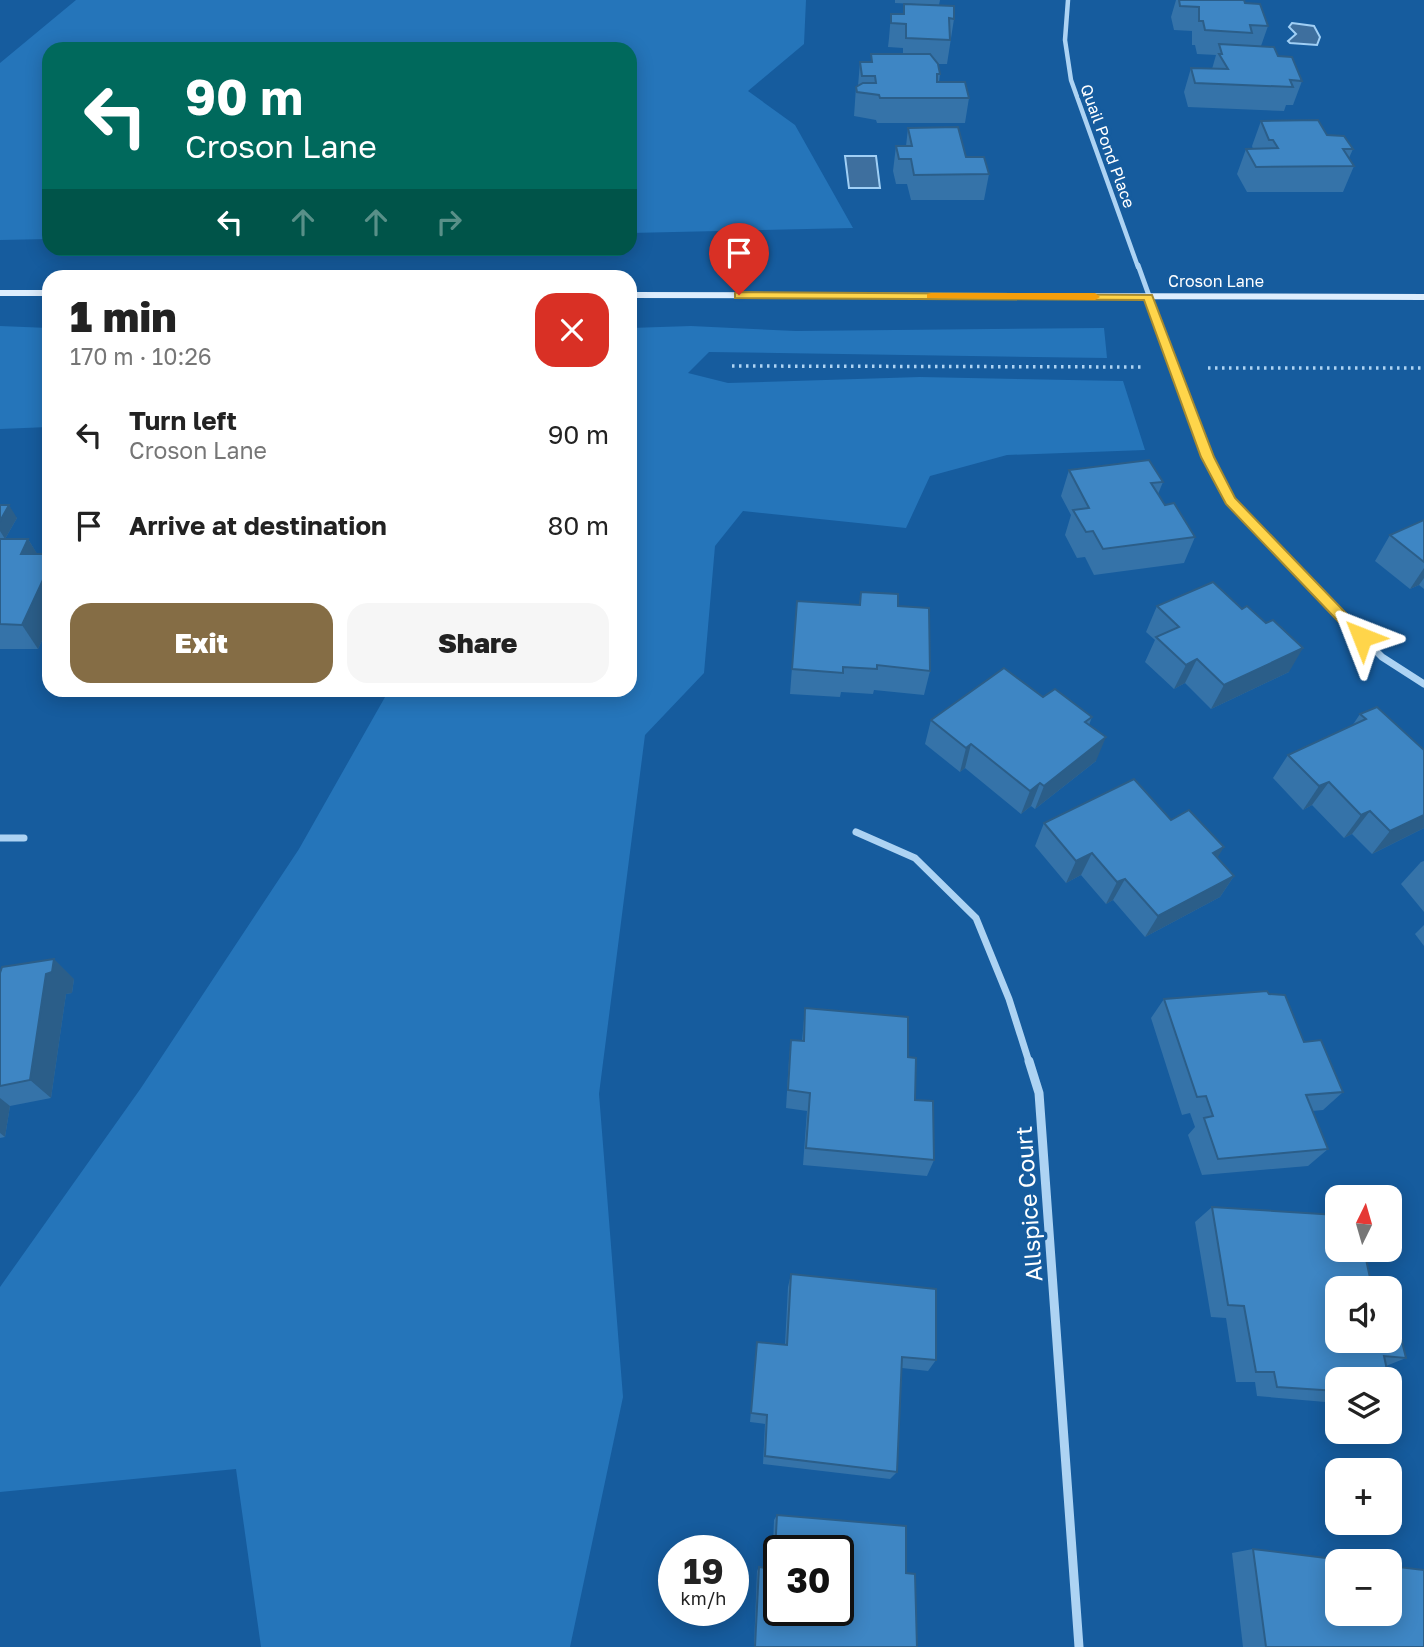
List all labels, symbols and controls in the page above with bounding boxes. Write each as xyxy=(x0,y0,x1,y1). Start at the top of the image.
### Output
text: 90 m xyxy=(185,67,303,126)
icon: left xyxy=(70,70,161,161)
street label: Quail Pond Place xyxy=(1076,81,1140,211)
text: Croson Lane xyxy=(185,127,377,165)
icon: left xyxy=(211,203,249,241)
icon: ahead xyxy=(284,203,322,241)
icon: ahead xyxy=(357,203,395,241)
icon: right xyxy=(430,203,468,241)
pin xyxy=(709,223,769,295)
icon: arrive xyxy=(720,234,758,272)
street label: Croson Lane xyxy=(1168,271,1264,291)
text: 1 min xyxy=(70,291,177,341)
button: close xyxy=(535,293,609,367)
text: 170 m · 10:26 xyxy=(70,342,212,370)
text: Turn left xyxy=(129,405,237,436)
icon: left xyxy=(70,416,108,454)
text: 90 m xyxy=(548,419,609,450)
text: Croson Lane xyxy=(129,436,267,464)
icon: arrive xyxy=(70,507,108,545)
text: Arrive at destination xyxy=(129,510,387,541)
text: 80 m xyxy=(548,510,609,541)
position arrow xyxy=(1325,600,1399,674)
button: Exit xyxy=(70,603,333,683)
button: Share xyxy=(347,603,609,683)
street label: Allspice Court xyxy=(1009,1125,1047,1283)
north arrow xyxy=(1325,1185,1402,1262)
map controls xyxy=(1325,1185,1402,1626)
button: sound xyxy=(1325,1276,1402,1353)
button: layers xyxy=(1325,1367,1402,1444)
button: + xyxy=(1325,1458,1402,1535)
speed limit sign: 30 xyxy=(763,1535,854,1626)
button: − xyxy=(1325,1549,1402,1626)
text: 19 xyxy=(683,1550,724,1592)
text: km/h xyxy=(681,1587,726,1609)

